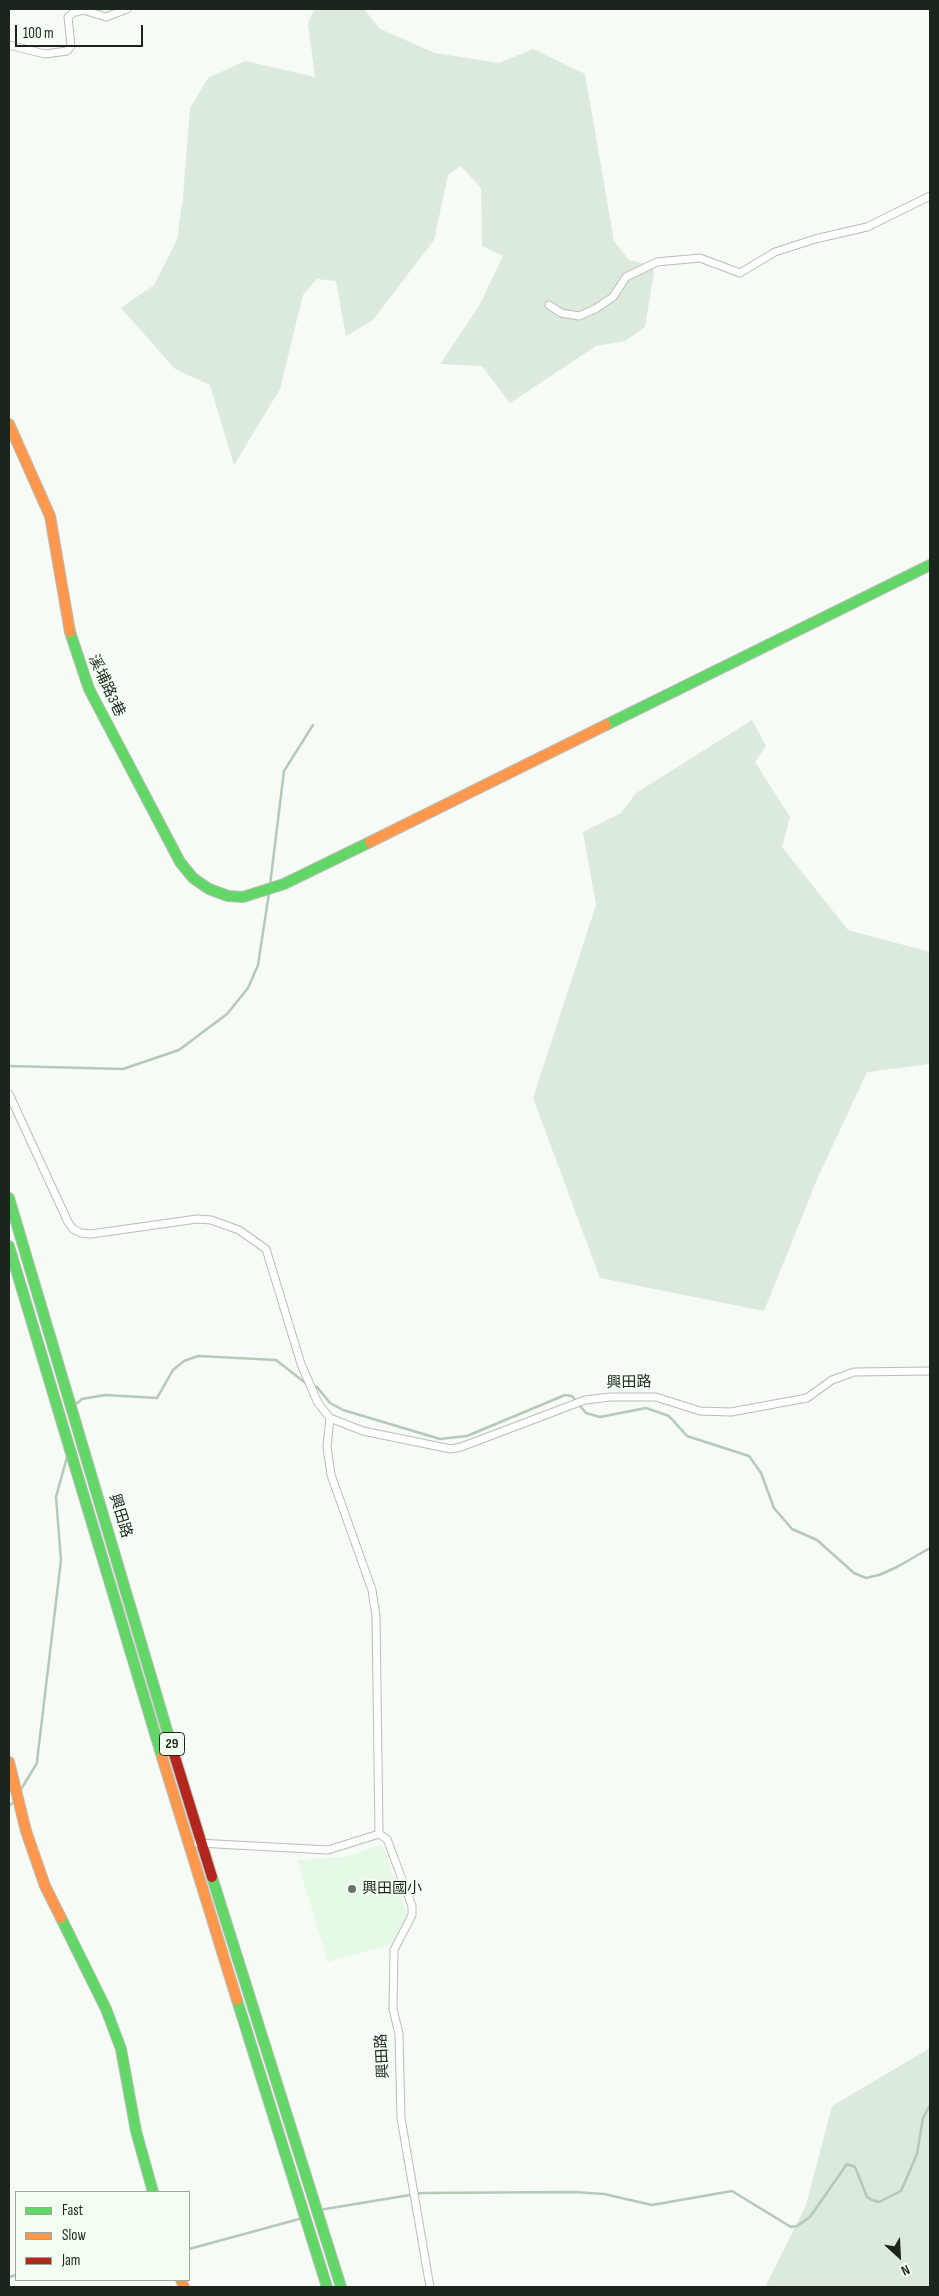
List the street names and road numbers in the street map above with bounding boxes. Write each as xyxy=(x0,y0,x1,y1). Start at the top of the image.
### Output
street label: 溪埔路3巷 xyxy=(84,652,128,720)
street label: 興田路 xyxy=(606,1374,652,1392)
street label: 興田路 xyxy=(105,1492,135,1540)
road number: 29 xyxy=(160,1732,184,1756)
street label: 興田路 xyxy=(373,2033,393,2079)

